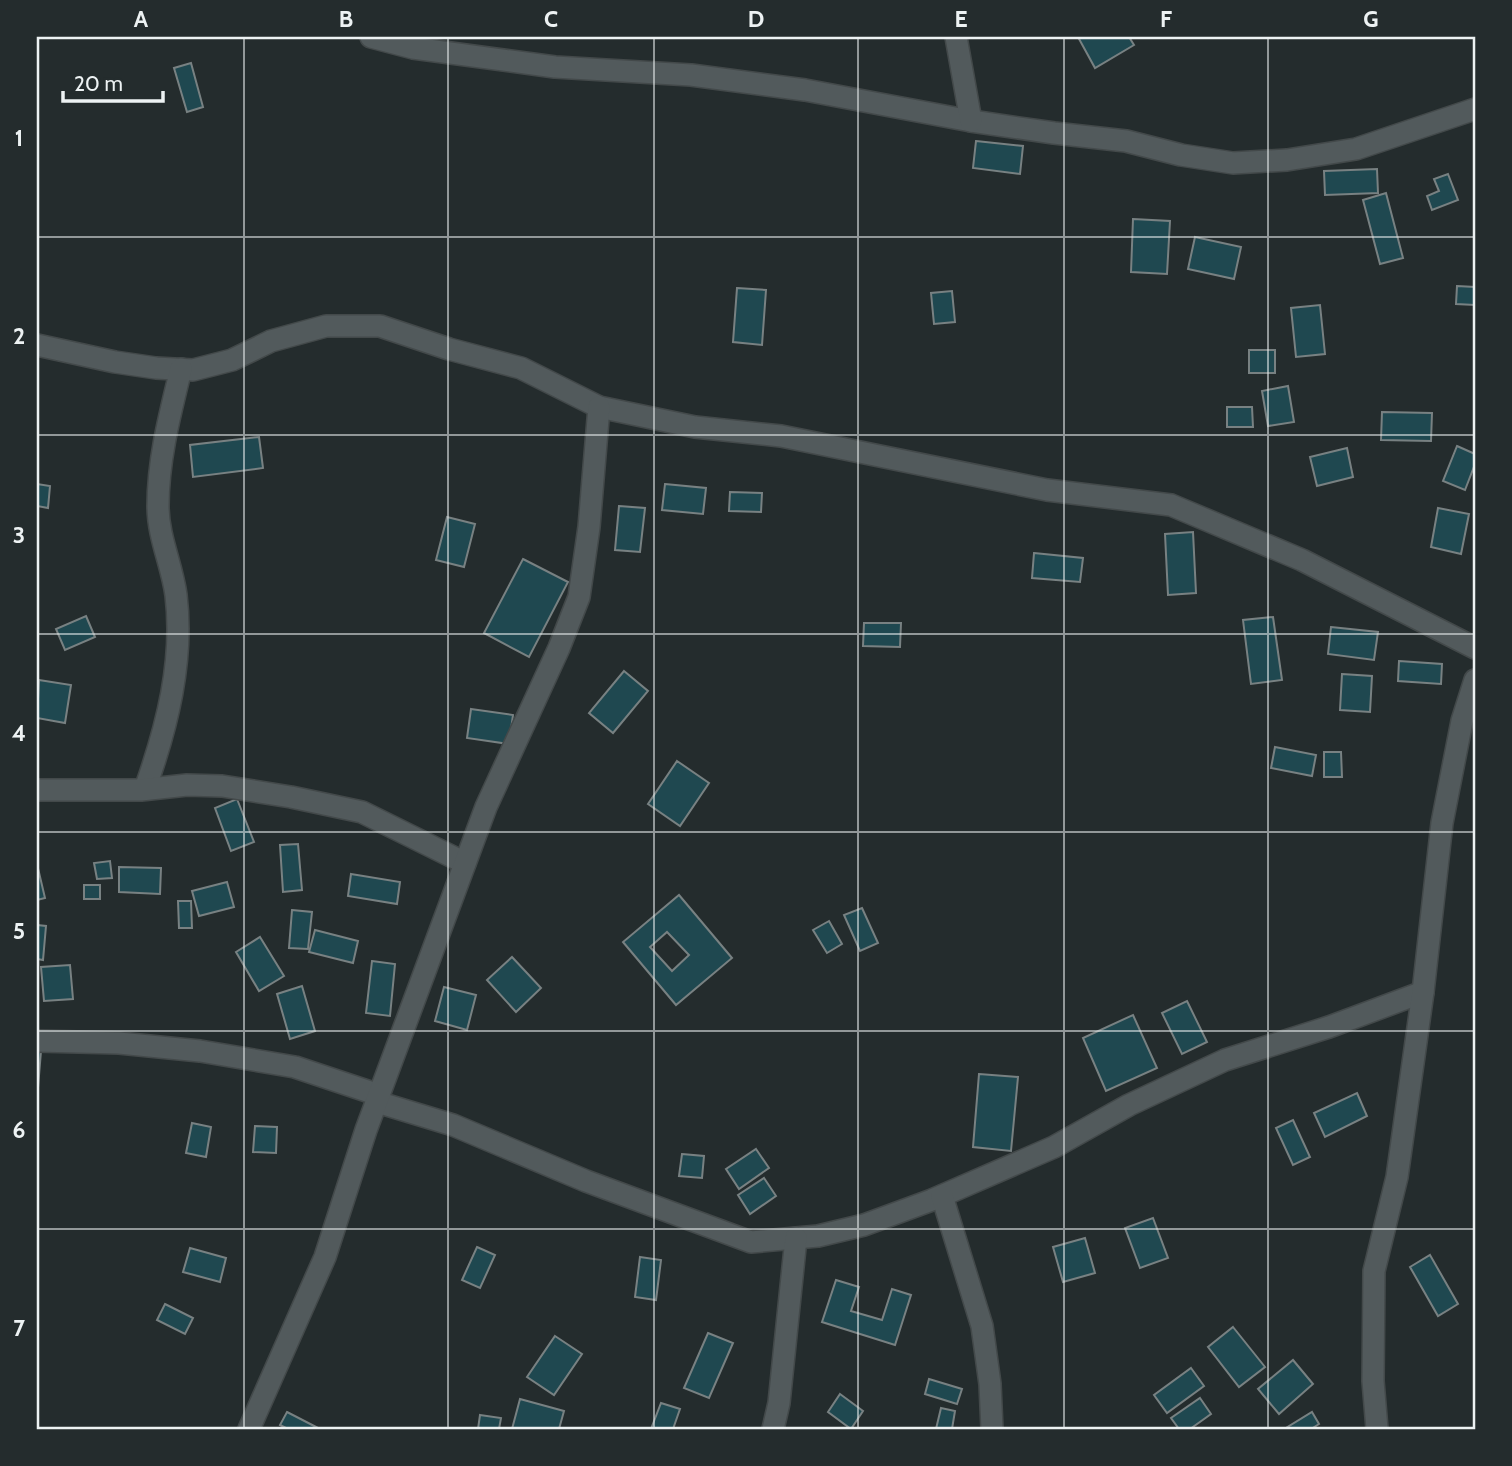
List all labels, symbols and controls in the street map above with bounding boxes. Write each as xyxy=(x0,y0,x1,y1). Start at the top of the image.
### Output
text: A xyxy=(134,5,149,33)
text: B xyxy=(339,5,353,33)
text: C xyxy=(544,5,558,33)
text: D xyxy=(748,5,764,33)
text: E xyxy=(954,5,968,33)
text: F xyxy=(1160,5,1172,33)
text: G xyxy=(1363,5,1379,33)
scale bar xyxy=(63,60,163,104)
text: 20 m xyxy=(74,71,123,96)
text: 1 xyxy=(15,124,23,152)
text: 2 xyxy=(13,322,25,350)
text: 3 xyxy=(13,521,25,549)
text: 4 xyxy=(12,719,26,747)
text: 5 xyxy=(13,917,25,945)
text: 6 xyxy=(13,1116,25,1144)
text: 7 xyxy=(13,1314,25,1342)

